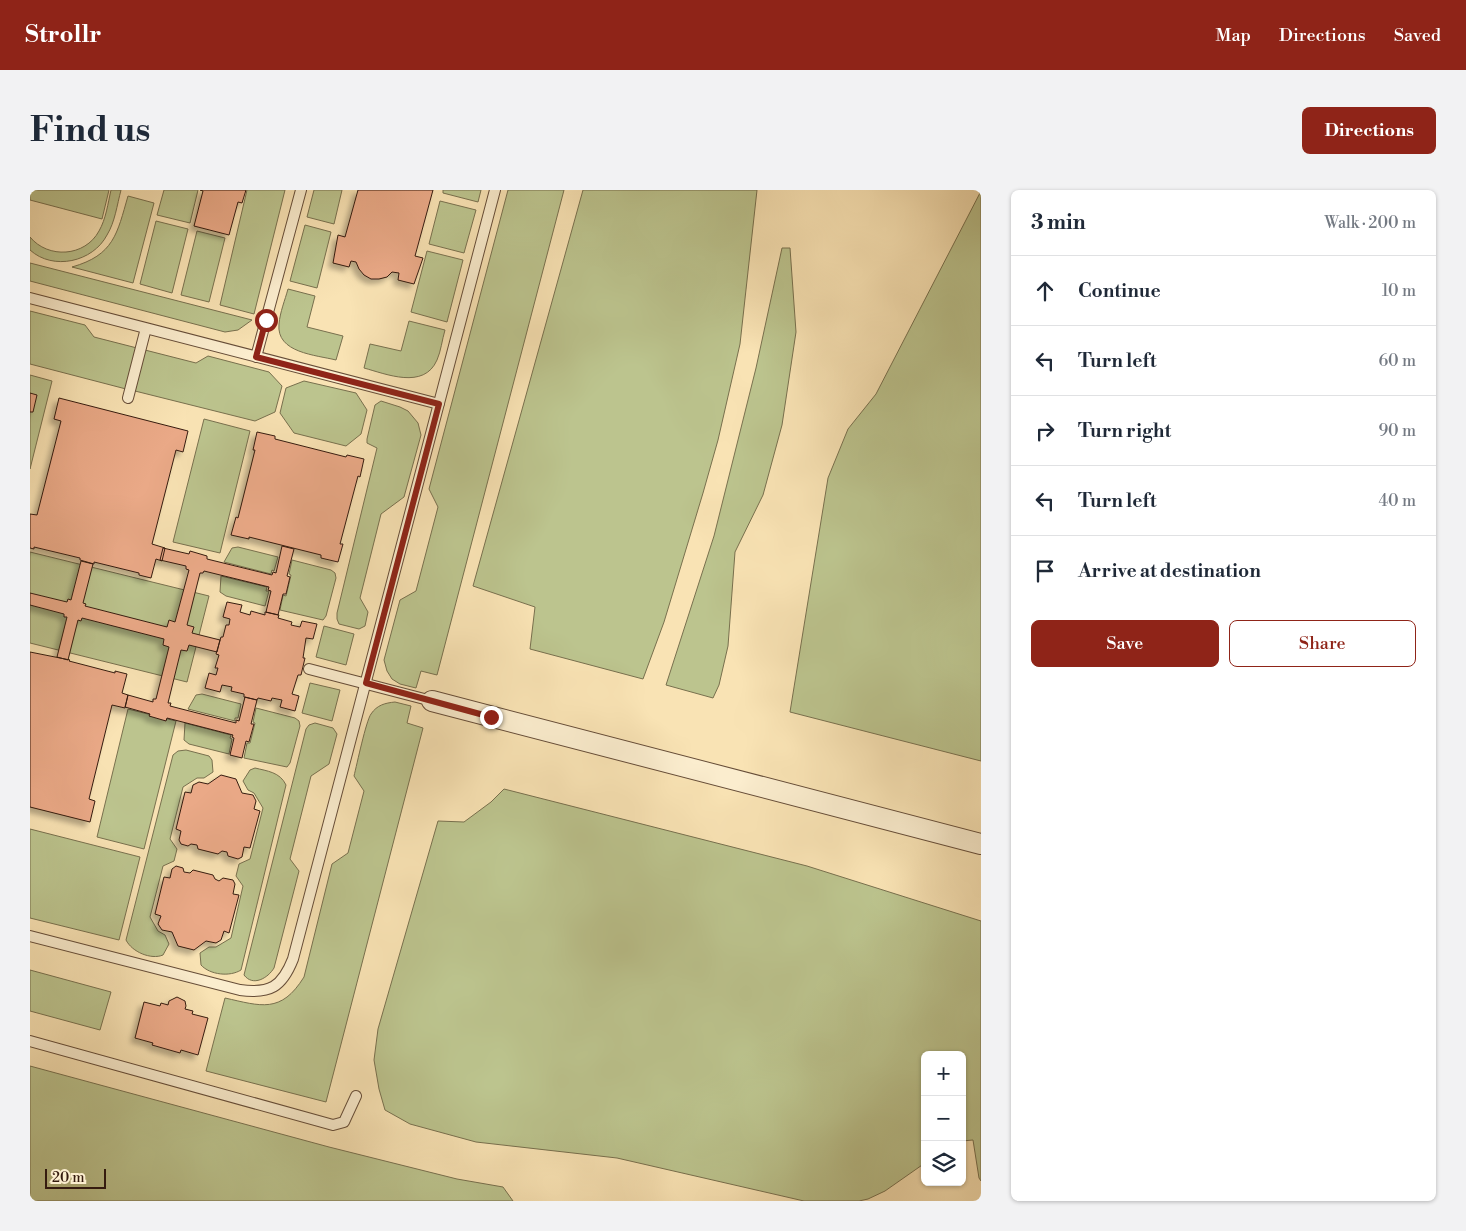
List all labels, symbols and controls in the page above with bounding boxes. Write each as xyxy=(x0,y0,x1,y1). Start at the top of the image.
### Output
text: Strollr xyxy=(25,20,101,50)
text: Map xyxy=(1215,24,1251,47)
text: Directions xyxy=(1279,24,1366,47)
text: Saved xyxy=(1394,24,1441,47)
button: Directions xyxy=(1302,107,1436,154)
text: Find us xyxy=(30,109,150,152)
text: 3 min xyxy=(1031,210,1086,236)
text: Walk · 200 m xyxy=(1324,213,1416,233)
icon: ahead xyxy=(1031,277,1059,305)
text: Continue xyxy=(1078,279,1161,303)
text: 10 m xyxy=(1382,281,1416,301)
route start xyxy=(255,309,278,332)
icon: left xyxy=(1031,347,1059,375)
text: Turn left xyxy=(1078,349,1157,373)
text: 60 m xyxy=(1378,351,1416,371)
icon: right xyxy=(1031,417,1059,445)
text: Turn right xyxy=(1078,419,1171,443)
text: 90 m xyxy=(1378,421,1416,441)
icon: left xyxy=(1031,487,1059,515)
text: Turn left xyxy=(1078,489,1157,513)
text: 40 m xyxy=(1379,491,1416,511)
icon: arrive xyxy=(1031,557,1059,585)
text: Arrive at destination xyxy=(1078,559,1261,583)
button: Save xyxy=(1031,620,1219,667)
button: Share xyxy=(1229,620,1416,667)
route end xyxy=(480,706,503,729)
map controls xyxy=(921,1051,966,1186)
button: + xyxy=(921,1051,966,1096)
button: − xyxy=(921,1096,966,1141)
button: layers xyxy=(921,1141,966,1186)
scale bar xyxy=(45,1166,106,1189)
text: 20 m xyxy=(52,1169,84,1187)

